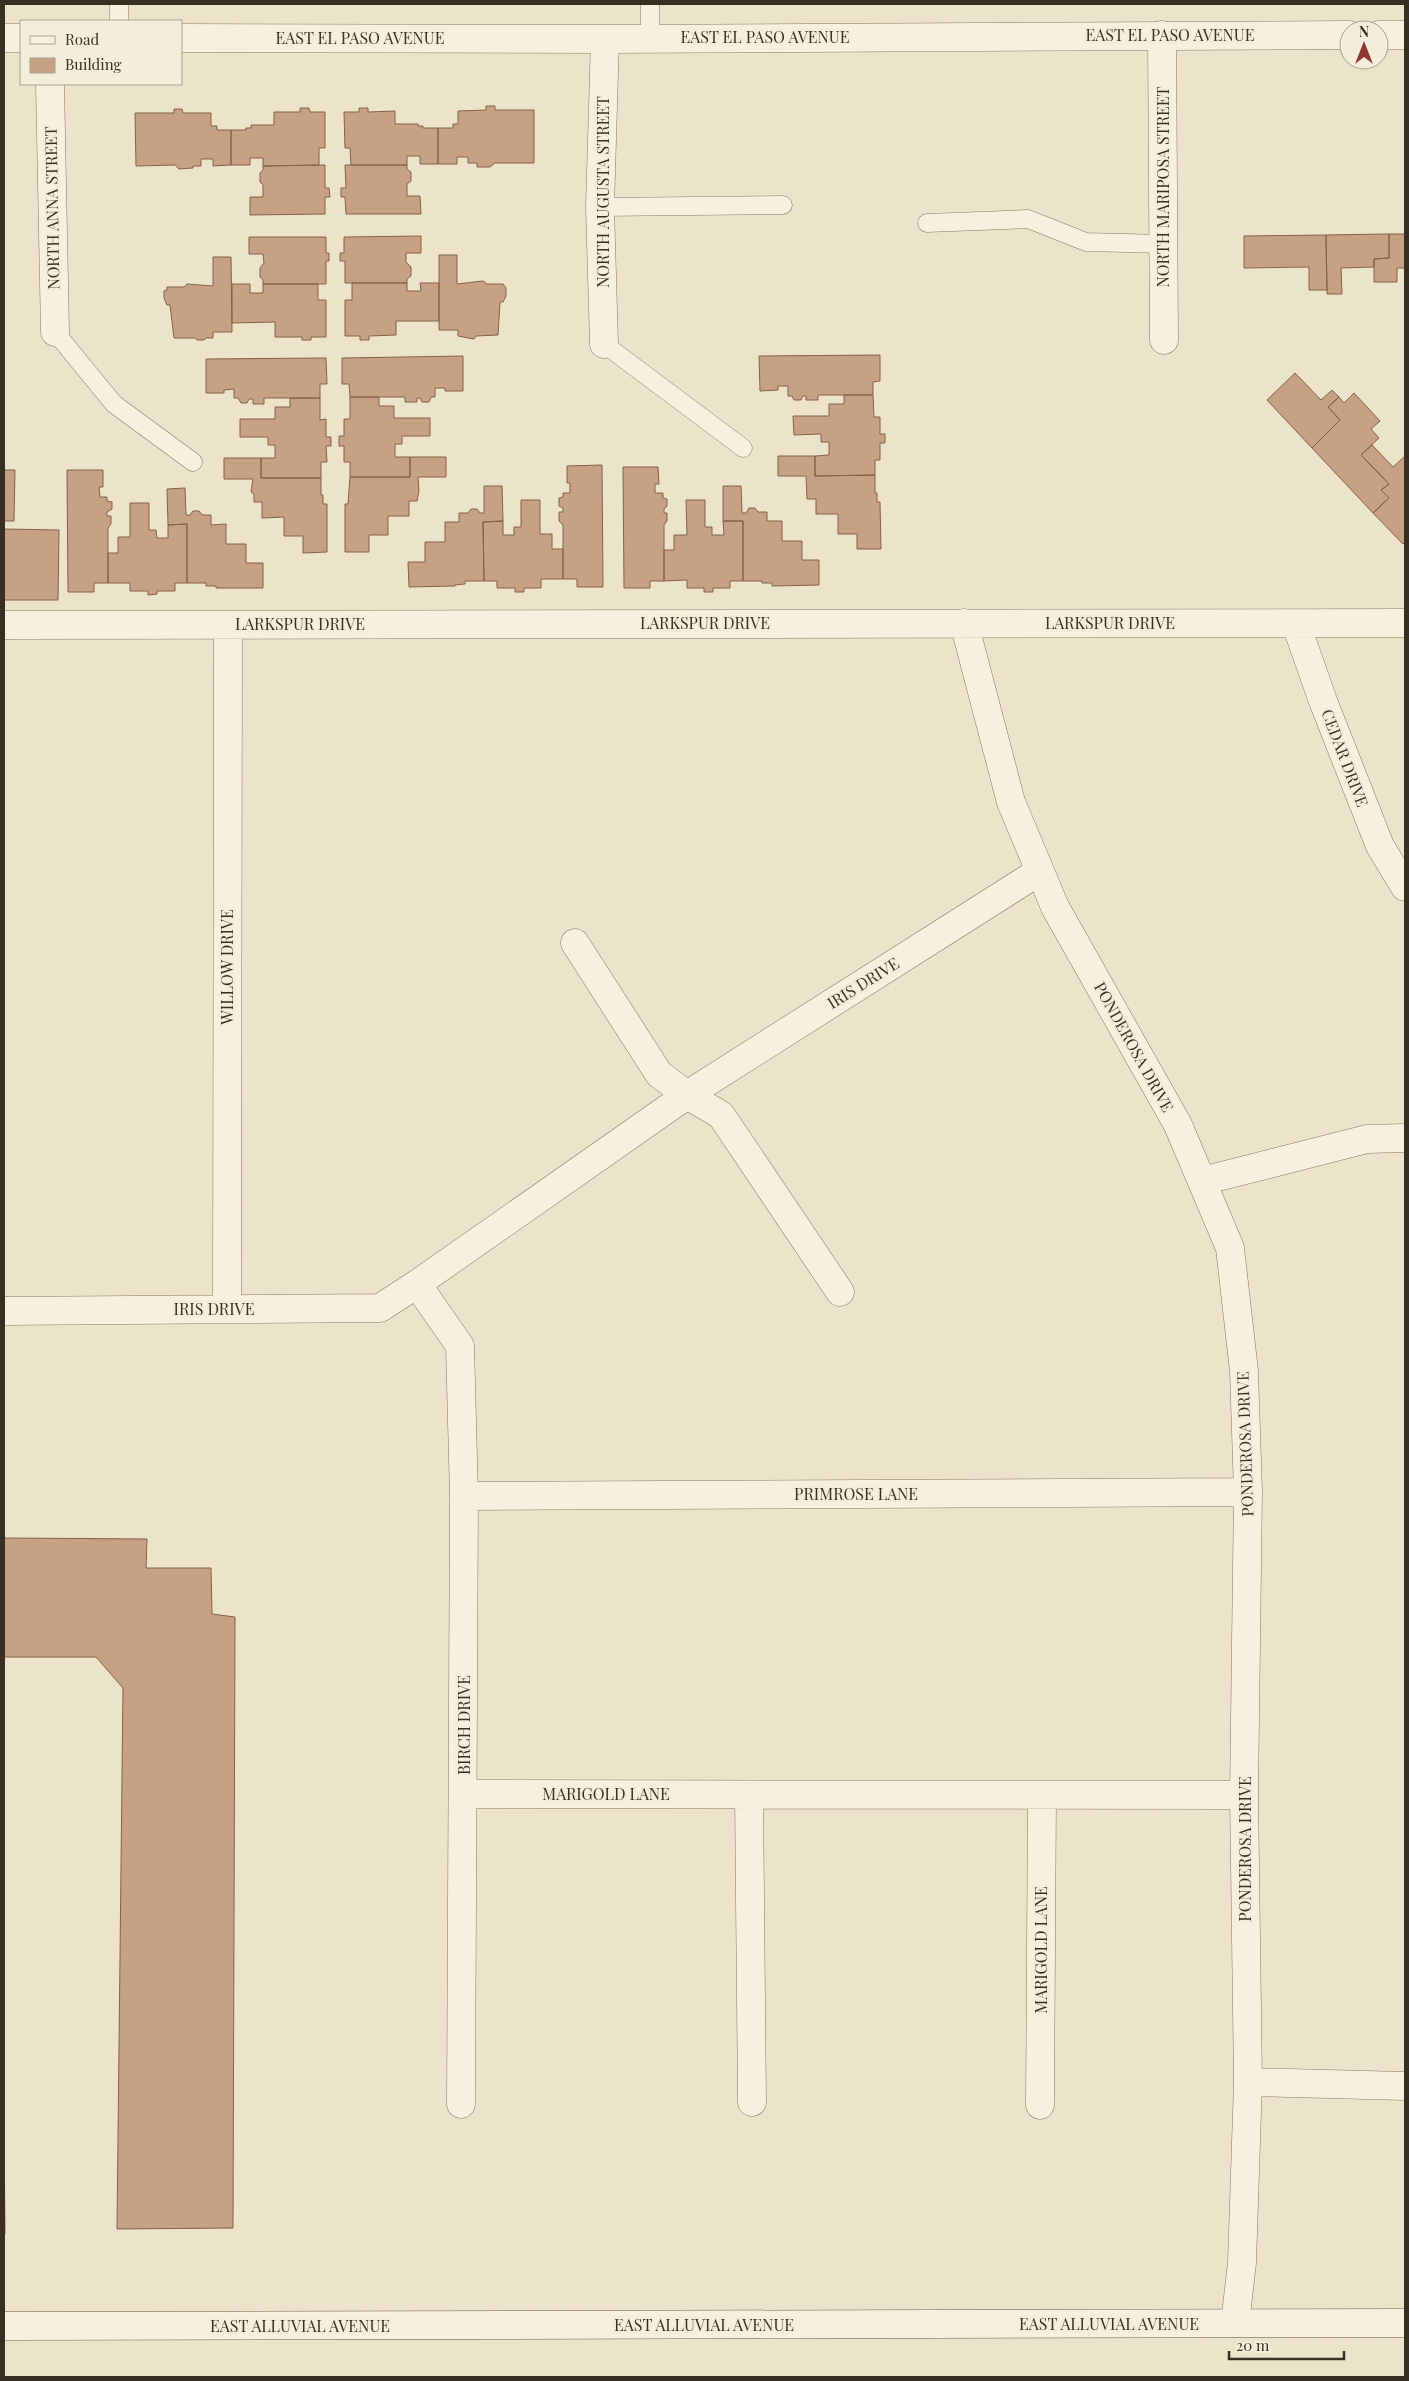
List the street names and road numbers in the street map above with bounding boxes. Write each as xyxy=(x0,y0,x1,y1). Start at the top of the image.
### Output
street label: EAST EL PASO AVENUE xyxy=(1086,24,1254,45)
street label: EAST EL PASO AVENUE xyxy=(681,26,849,47)
street label: EAST EL PASO AVENUE xyxy=(276,27,444,48)
street label: NORTH MARIPOSA STREET xyxy=(1152,86,1173,287)
street label: NORTH AUGUSTA STREET xyxy=(592,96,613,288)
street label: NORTH ANNA STREET xyxy=(40,126,63,290)
street label: LARKSPUR DRIVE xyxy=(640,612,770,633)
street label: LARKSPUR DRIVE xyxy=(1045,612,1175,633)
street label: LARKSPUR DRIVE xyxy=(235,613,365,634)
street label: CEDAR DRIVE xyxy=(1317,706,1374,810)
street label: WILLOW DRIVE xyxy=(216,909,237,1026)
street label: IRIS DRIVE xyxy=(823,952,903,1013)
street label: PONDEROSA DRIVE xyxy=(1090,978,1179,1115)
street label: IRIS DRIVE xyxy=(174,1298,254,1319)
street label: PONDEROSA DRIVE xyxy=(1231,1371,1258,1517)
street label: PRIMROSE LANE xyxy=(794,1483,918,1504)
street label: BIRCH DRIVE xyxy=(453,1675,474,1775)
street label: PONDEROSA DRIVE xyxy=(1234,1776,1255,1922)
street label: MARIGOLD LANE xyxy=(542,1783,670,1804)
street label: MARIGOLD LANE xyxy=(1030,1886,1051,2014)
street label: EAST ALLUVIAL AVENUE xyxy=(1019,2313,1199,2334)
street label: EAST ALLUVIAL AVENUE xyxy=(614,2314,794,2335)
street label: EAST ALLUVIAL AVENUE xyxy=(210,2315,390,2336)

